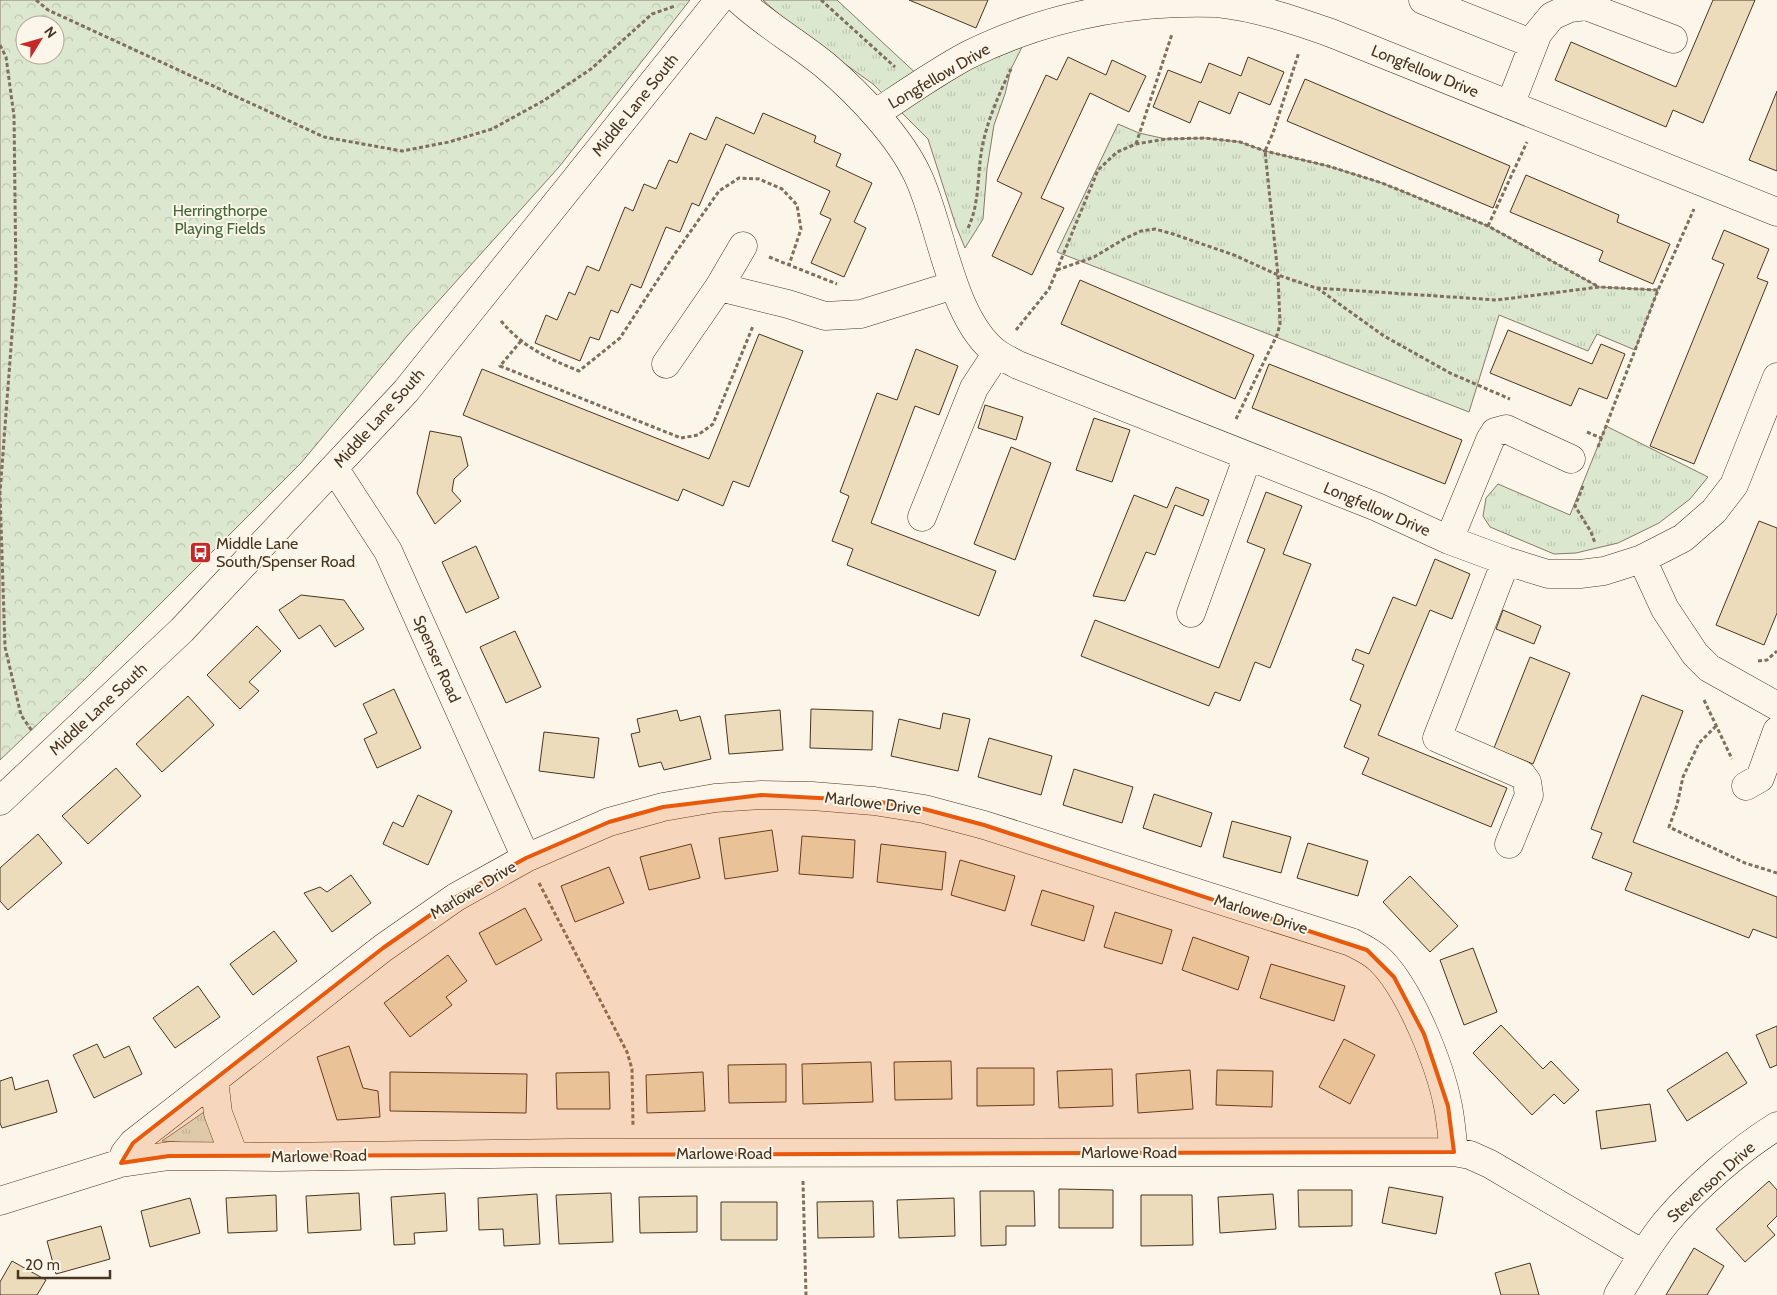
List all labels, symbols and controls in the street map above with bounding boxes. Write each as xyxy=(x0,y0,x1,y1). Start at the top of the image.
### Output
north arrow xyxy=(15,15,65,65)
text: N xyxy=(40,23,61,42)
street label: Longfellow Drive xyxy=(885,39,993,113)
street label: Longfellow Drive xyxy=(1369,41,1481,101)
street label: Middle Lane South xyxy=(588,50,682,160)
park label: Herringthorpe Playing Fields xyxy=(173,201,267,238)
street label: Middle Lane South xyxy=(330,365,428,471)
street label: Longfellow Drive xyxy=(1321,478,1433,540)
place label: Middle Lane South/Spenser Road xyxy=(216,534,355,571)
bus stop icon: Middle Lane South/Spenser Road xyxy=(188,540,212,564)
street label: Spenser Road xyxy=(409,612,465,706)
street label: Middle Lane South xyxy=(45,659,151,759)
street label: Marlowe Drive xyxy=(824,788,922,818)
street label: Marlowe Drive xyxy=(426,857,520,923)
street label: Marlowe Drive xyxy=(1212,890,1310,938)
street label: Stevenson Drive xyxy=(1663,1138,1759,1226)
street label: Marlowe Road xyxy=(1081,1143,1177,1162)
street label: Marlowe Road xyxy=(676,1144,772,1163)
street label: Marlowe Road xyxy=(271,1146,367,1166)
scale bar xyxy=(18,1248,110,1280)
text: 20 m xyxy=(25,1256,60,1274)

